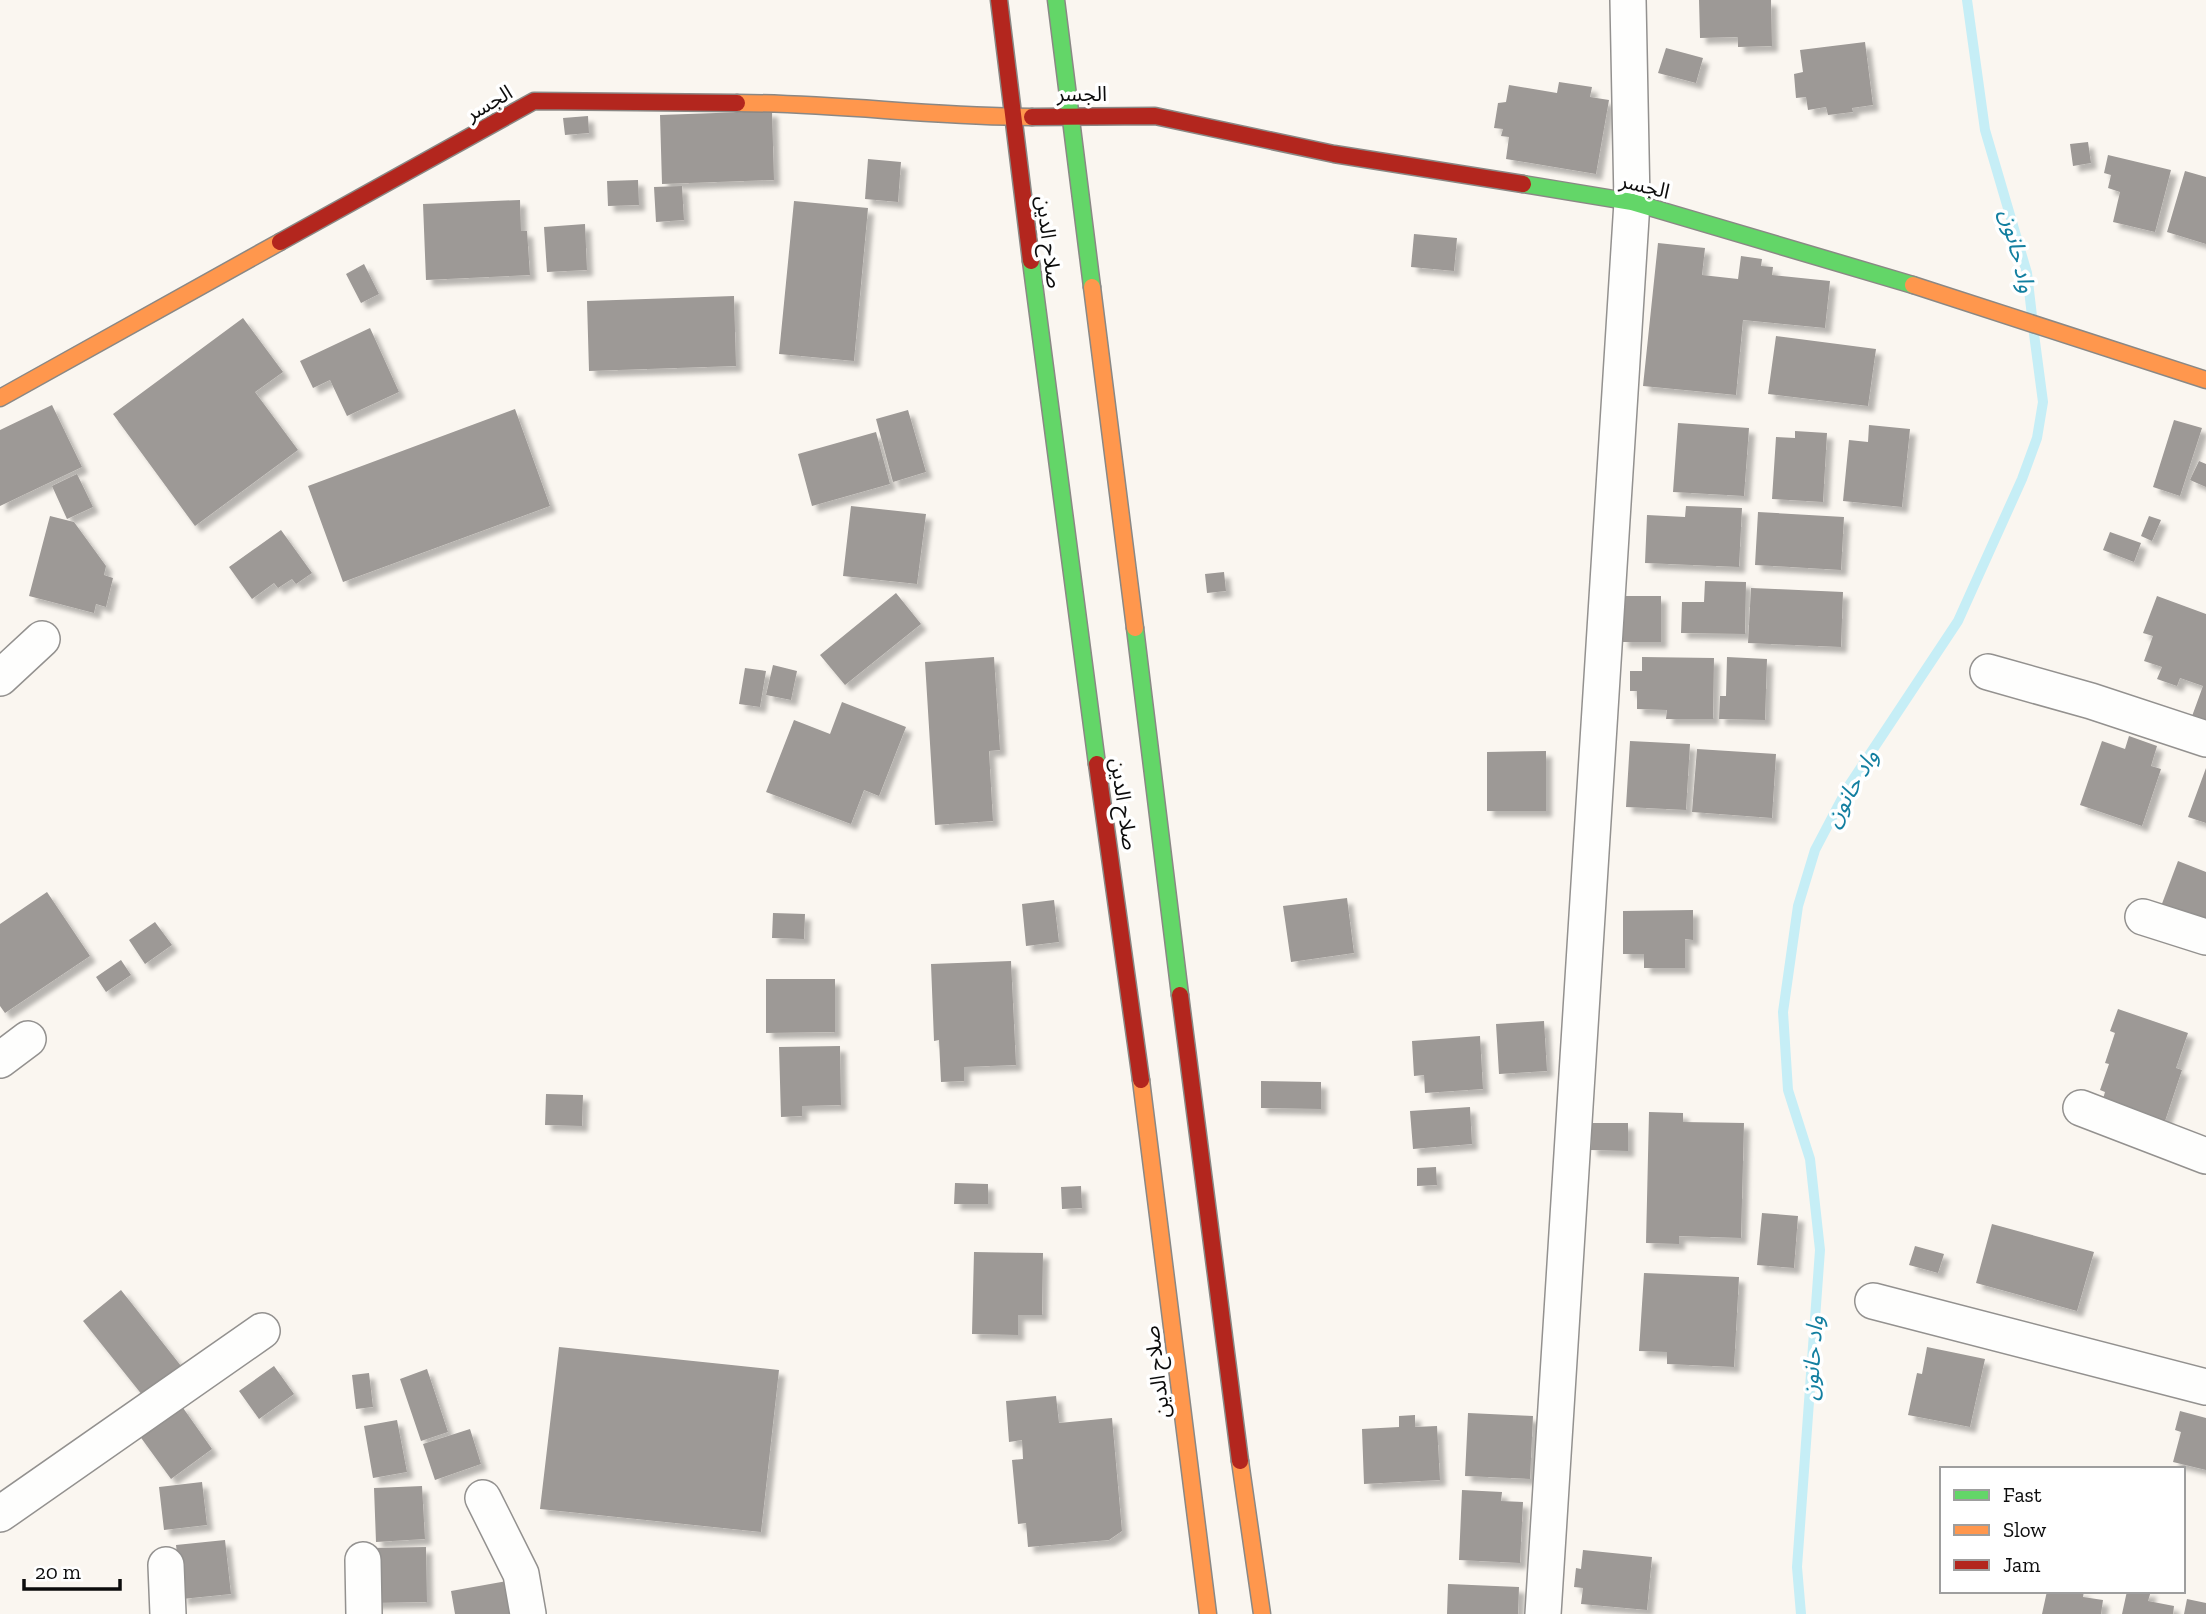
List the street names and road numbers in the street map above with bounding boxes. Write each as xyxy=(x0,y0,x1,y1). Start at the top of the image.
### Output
street label: الجسر xyxy=(460,79,517,126)
street label: الجسر xyxy=(1056,81,1107,106)
street label: الجسر xyxy=(1617,167,1672,204)
street label: صلاح الدين xyxy=(1028,194,1068,290)
street label: صلاح الدين xyxy=(1103,756,1143,852)
street label: صلاح الدين xyxy=(1138,1324,1178,1420)

